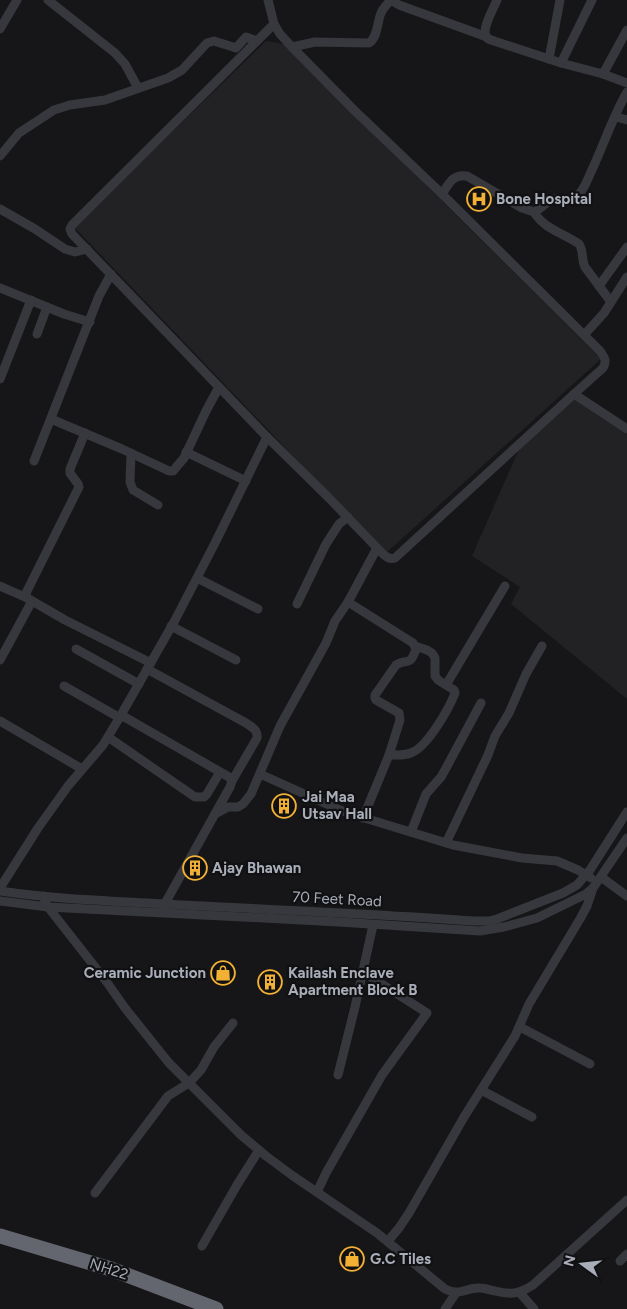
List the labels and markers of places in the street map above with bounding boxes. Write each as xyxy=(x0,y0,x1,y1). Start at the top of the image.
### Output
hospital icon: Bone Hospital xyxy=(466,186,492,212)
place label: Bone Hospital xyxy=(496,190,592,208)
place label: Jai Maa Utsav Hall xyxy=(302,788,372,823)
building icon: Jai Maa Utsav Hall xyxy=(271,793,297,819)
building icon: Ajay Bhawan xyxy=(182,855,208,881)
place label: Ajay Bhawan xyxy=(212,859,301,877)
shop icon: Ceramic Junction xyxy=(210,960,236,986)
place label: Ceramic Junction xyxy=(84,964,206,982)
place label: Kailash Enclave Apartment Block B xyxy=(288,964,418,999)
building icon: Kailash Enclave Apartment Block B xyxy=(257,969,283,995)
shop icon: G.C Tiles xyxy=(339,1246,365,1272)
place label: G.C Tiles xyxy=(370,1250,431,1268)

